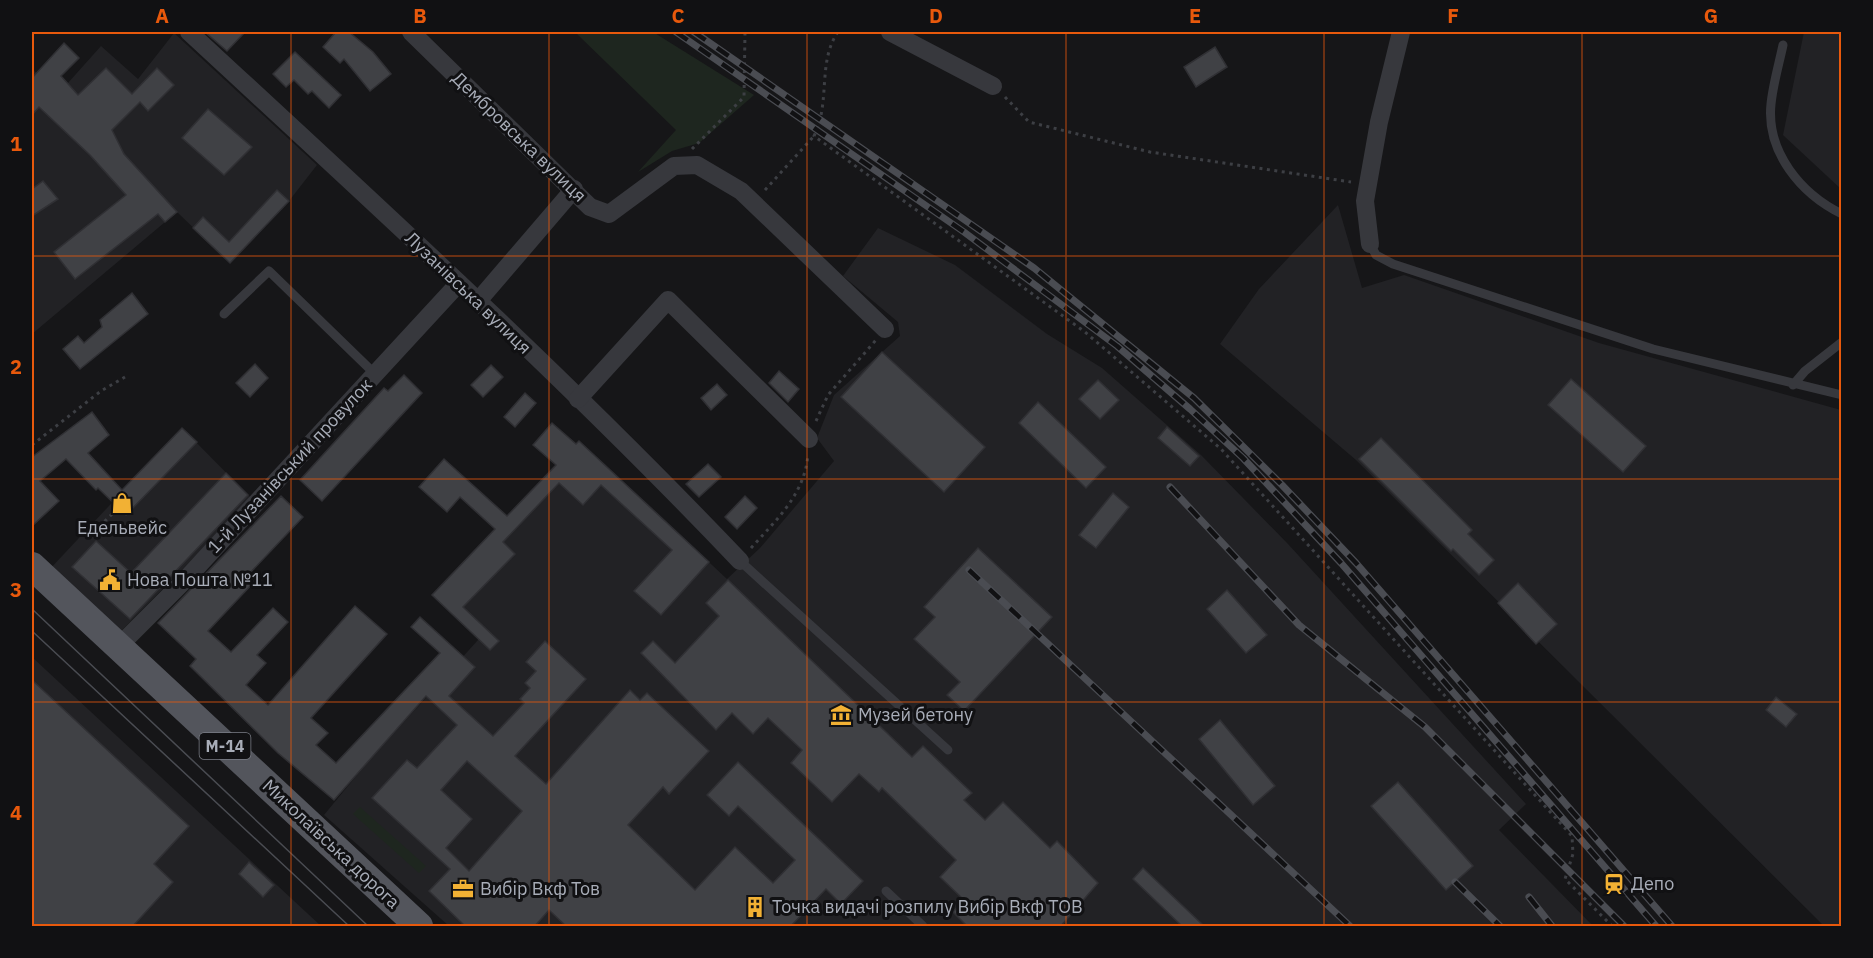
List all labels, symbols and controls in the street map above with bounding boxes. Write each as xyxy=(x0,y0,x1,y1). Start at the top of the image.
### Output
text: A xyxy=(155,2,169,29)
text: B xyxy=(413,2,427,29)
text: C xyxy=(671,2,685,29)
text: D xyxy=(929,2,943,29)
text: E xyxy=(1189,2,1201,29)
text: F xyxy=(1447,2,1459,29)
text: G xyxy=(1704,2,1718,29)
street label: Дембровська вулиця xyxy=(447,67,591,207)
text: 1 xyxy=(10,130,22,157)
street label: Лузанівська вулиця xyxy=(400,226,536,359)
text: 2 xyxy=(10,353,22,380)
street label: 1-й Лузанівський провулок xyxy=(202,373,377,558)
shop icon: Едельвейс xyxy=(110,491,134,515)
place label: Едельвейс xyxy=(77,516,167,539)
public building icon: Нова Пошта №11 xyxy=(98,568,122,592)
place label: Нова Пошта №11 xyxy=(127,568,273,591)
text: 3 xyxy=(10,576,22,603)
museum icon: Музей бетону xyxy=(829,703,853,727)
place label: Музей бетону xyxy=(858,703,973,726)
road number: М-14 xyxy=(200,733,250,759)
street label: Миколаївська дорога xyxy=(258,774,405,914)
text: 4 xyxy=(10,799,22,826)
station icon: Депо xyxy=(1602,872,1626,896)
place label: Депо xyxy=(1631,872,1674,895)
office icon: Вибір Вкф Тов xyxy=(451,877,475,901)
place label: Вибір Вкф Тов xyxy=(480,877,600,900)
building icon: Точка видачі розпилу Вибір Вкф ТОВ xyxy=(743,895,767,919)
place label: Точка видачі розпилу Вибір Вкф ТОВ xyxy=(772,895,1083,918)

